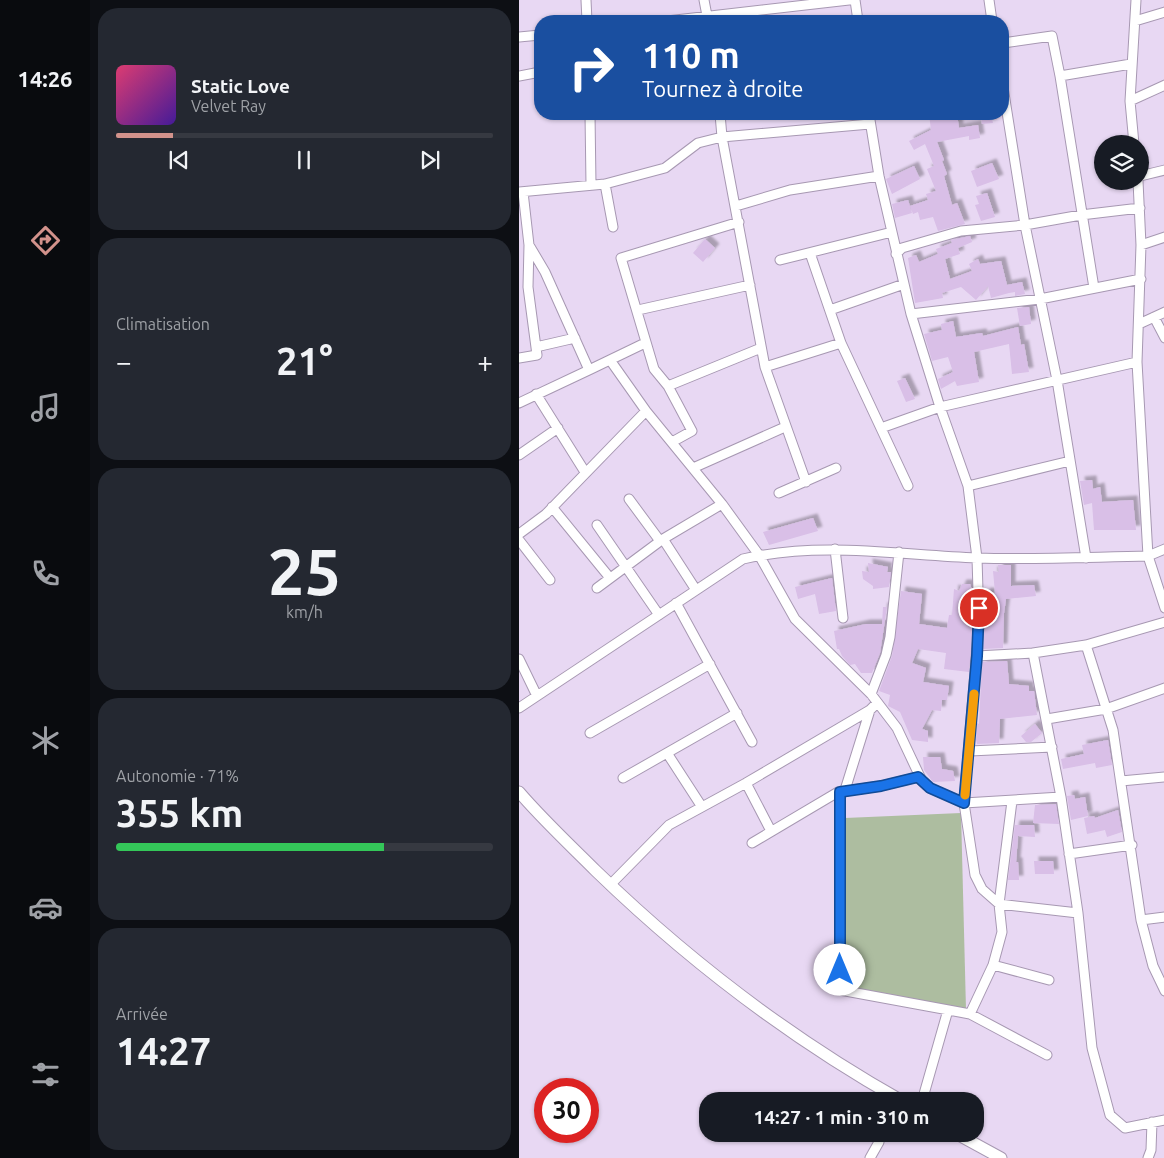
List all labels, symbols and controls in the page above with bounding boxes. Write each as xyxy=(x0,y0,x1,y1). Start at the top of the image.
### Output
icon: right xyxy=(559,35,624,100)
text: 110 m xyxy=(642,35,740,75)
text: 14:26 xyxy=(17,66,73,91)
text: Static Love xyxy=(191,75,290,97)
text: Tournez à droite xyxy=(642,76,803,101)
text: Velvet Ray xyxy=(191,97,266,115)
map controls xyxy=(1094,135,1149,190)
button: layers xyxy=(1094,135,1149,190)
icon: previous xyxy=(165,146,193,174)
icon: pause xyxy=(290,146,318,174)
icon: next xyxy=(416,146,444,174)
icon: directions xyxy=(28,223,63,258)
text: Climatisation xyxy=(116,315,210,333)
text: 21° xyxy=(276,340,333,382)
text: − xyxy=(116,346,132,377)
text: + xyxy=(477,346,493,377)
icon: music xyxy=(28,390,63,425)
text: 25 xyxy=(268,534,341,607)
icon: phone xyxy=(28,556,63,591)
pin xyxy=(958,587,1000,629)
icon: arrive xyxy=(965,594,993,622)
text: km/h xyxy=(286,603,323,621)
icon: climate xyxy=(28,723,63,758)
text: Autonomie · 71% xyxy=(116,767,239,785)
text: 355 km xyxy=(116,792,243,834)
icon: car xyxy=(28,890,63,925)
position arrow xyxy=(813,943,865,995)
text: Arrivée xyxy=(116,1005,168,1023)
text: 14:27 xyxy=(116,1030,211,1072)
icon: filters xyxy=(28,1057,63,1092)
speed limit sign: 30 xyxy=(534,1078,599,1143)
text: 14:27 · 1 min · 310 m xyxy=(754,1106,929,1128)

